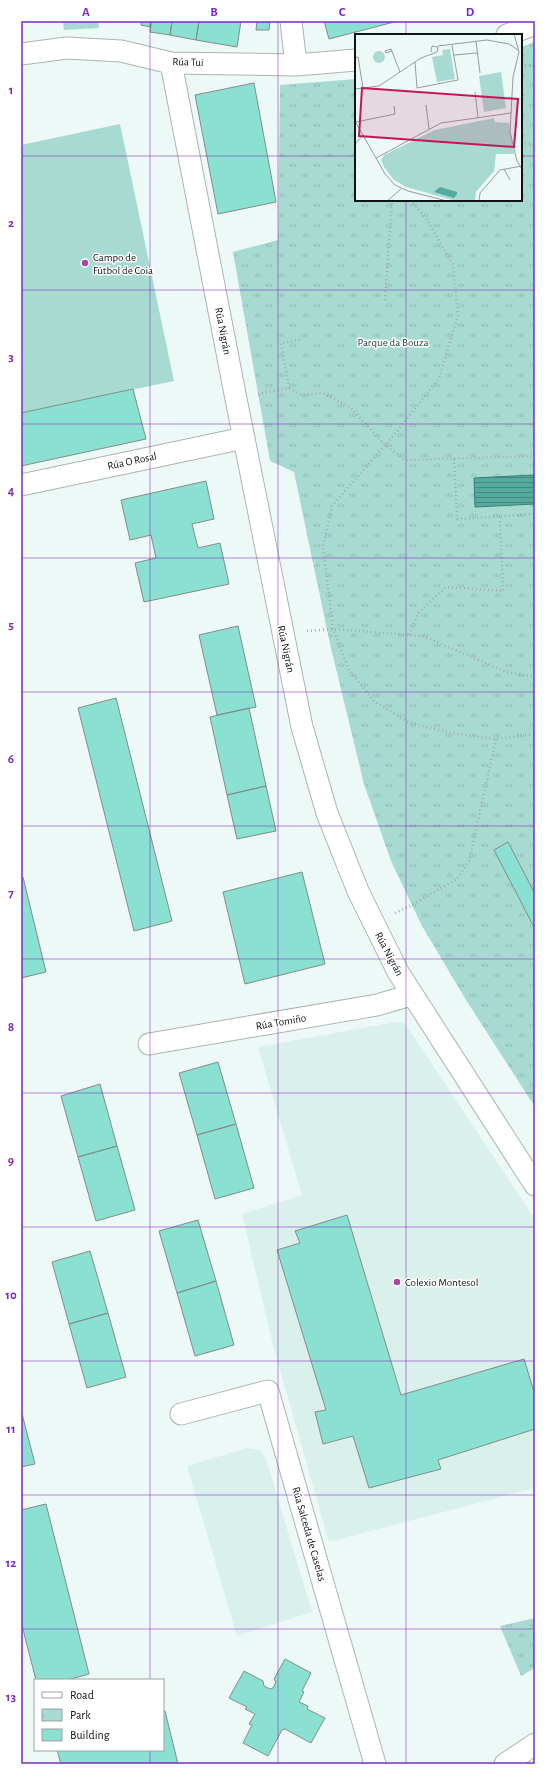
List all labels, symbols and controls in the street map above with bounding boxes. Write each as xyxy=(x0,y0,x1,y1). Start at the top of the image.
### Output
text: A xyxy=(82,6,90,19)
text: B xyxy=(210,6,218,19)
text: C xyxy=(339,6,346,19)
text: D xyxy=(466,6,475,19)
inset map xyxy=(355,34,522,201)
street label: Rúa Tui xyxy=(172,56,204,68)
text: 1 xyxy=(9,84,13,97)
text: 2 xyxy=(8,217,14,230)
place label: Campo de Fútbol de Coia xyxy=(93,252,153,276)
marker: Campo de Fútbol de Coia xyxy=(80,258,90,268)
street label: Rúa Nigrán xyxy=(213,306,233,356)
park label: Parque da Bouza xyxy=(357,337,429,348)
text: 3 xyxy=(8,351,14,364)
street label: Rúa O Rosal xyxy=(106,450,158,472)
text: 4 xyxy=(8,485,15,498)
text: 5 xyxy=(8,619,14,632)
street label: Rúa Nigrán xyxy=(276,624,296,674)
text: 6 xyxy=(8,753,14,766)
text: 7 xyxy=(8,887,14,900)
street label: Rúa Nigrán xyxy=(373,930,405,978)
street label: Rúa Tomiño xyxy=(255,1012,307,1032)
text: 8 xyxy=(8,1021,14,1034)
text: 9 xyxy=(8,1155,14,1168)
marker: Colexio Montesol xyxy=(392,1277,402,1287)
place label: Colexio Montesol xyxy=(405,1277,478,1288)
text: 10 xyxy=(5,1289,17,1302)
text: 11 xyxy=(6,1423,16,1436)
street label: Rúa Salceda de Caselas xyxy=(290,1486,328,1582)
text: 12 xyxy=(6,1557,16,1570)
legend xyxy=(34,1679,164,1751)
text: Road xyxy=(70,1689,94,1701)
text: 13 xyxy=(6,1691,17,1704)
text: Park xyxy=(70,1709,91,1721)
text: Building xyxy=(70,1729,110,1741)

